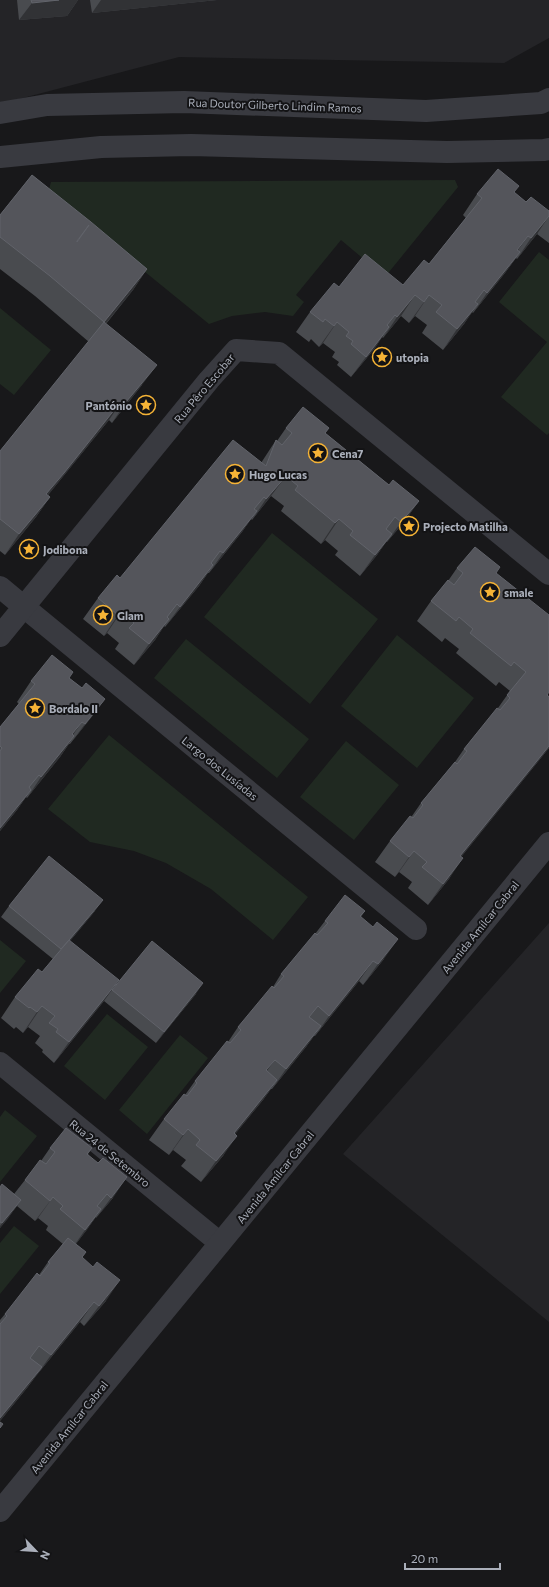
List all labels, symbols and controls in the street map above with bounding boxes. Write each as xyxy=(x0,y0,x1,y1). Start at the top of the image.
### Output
street label: Rua Doutor Gilberto Lindim Ramos xyxy=(188,95,362,115)
place icon: utopia xyxy=(371,346,393,368)
street label: Rua Pêro Escobar xyxy=(171,350,237,425)
place label: utopia xyxy=(396,351,429,364)
place icon: Pantónio xyxy=(135,394,157,416)
place label: Pantónio xyxy=(86,399,132,412)
place icon: Cena7 xyxy=(307,442,329,464)
place label: Cena7 xyxy=(332,447,363,460)
place icon: Hugo Lucas xyxy=(224,463,246,485)
place label: Hugo Lucas xyxy=(249,468,307,481)
place icon: Projecto Matilha xyxy=(398,515,420,537)
place label: Projecto Matilha xyxy=(423,520,508,533)
place icon: Jodibona xyxy=(18,538,40,560)
place label: Jodibona xyxy=(43,543,88,557)
place icon: smale xyxy=(479,581,501,603)
place label: smale xyxy=(504,586,534,599)
place icon: Glam xyxy=(92,604,114,626)
place label: Glam xyxy=(117,609,144,622)
place icon: Bordalo II xyxy=(24,697,46,719)
place label: Bordalo II xyxy=(49,702,98,715)
street label: Largo dos Lusíadas xyxy=(179,733,261,803)
street label: Avenida Amílcar Cabral xyxy=(439,878,521,976)
street label: Rua 24 de Setembro xyxy=(67,1117,153,1190)
street label: Avenida Amílcar Cabral xyxy=(234,1128,316,1226)
street label: Avenida Amílcar Cabral xyxy=(28,1378,110,1476)
north arrow xyxy=(16,1531,56,1571)
scale bar xyxy=(405,1545,500,1571)
text: N xyxy=(38,1549,53,1562)
text: 20 m xyxy=(411,1551,438,1565)

